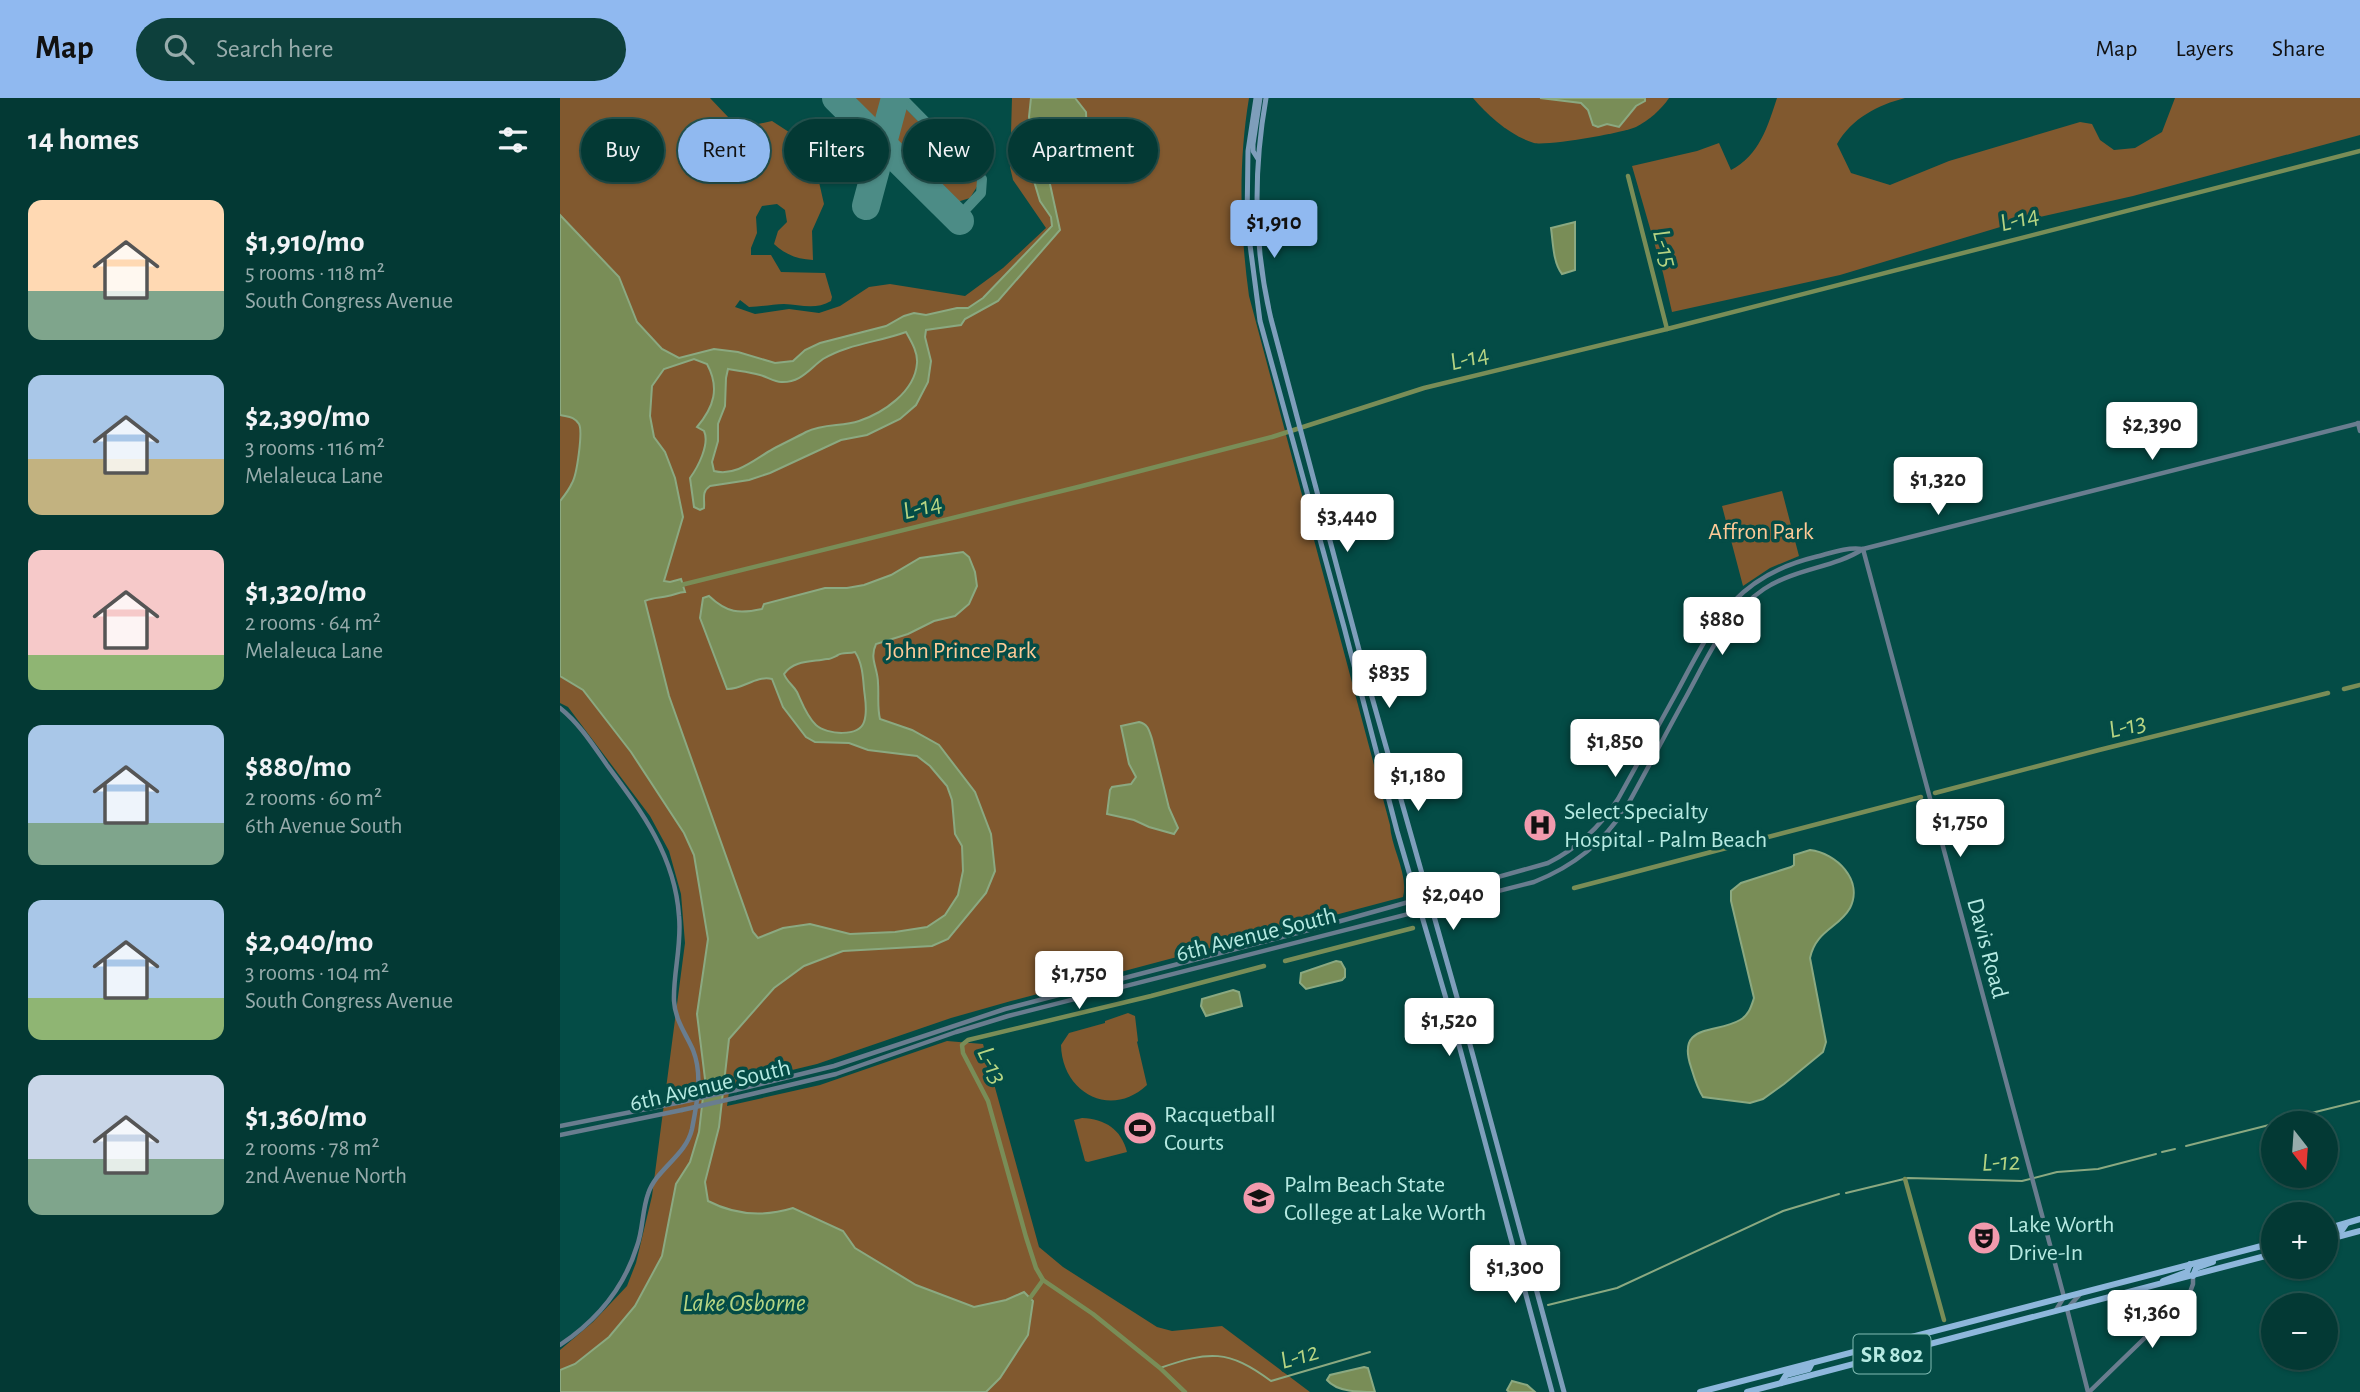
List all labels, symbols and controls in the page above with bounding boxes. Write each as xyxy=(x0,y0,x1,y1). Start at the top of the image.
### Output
search box xyxy=(136,18,626,81)
icon: search xyxy=(160,30,198,68)
text: Map xyxy=(35,32,94,65)
text: Search here xyxy=(216,36,334,62)
text: Map xyxy=(2095,37,2137,61)
text: Layers xyxy=(2175,37,2234,61)
text: Share xyxy=(2272,37,2325,61)
chip: Buy xyxy=(581,119,664,182)
chip: Rent xyxy=(678,119,770,182)
chip: Filters xyxy=(784,119,889,182)
chip: New xyxy=(903,119,994,182)
chip: Apartment xyxy=(1008,119,1158,182)
icon: filters xyxy=(494,121,532,159)
text: 14 homes xyxy=(28,125,139,155)
pin: $1,910 xyxy=(1217,200,1331,260)
water label: L-14 xyxy=(1997,202,2042,236)
text: $1,910 xyxy=(1246,211,1302,234)
text: $1,910/mo xyxy=(245,227,365,257)
water label: L-15 xyxy=(1648,227,1682,270)
icon: home xyxy=(84,228,168,312)
text: 5 rooms · 118 m² xyxy=(245,262,385,285)
text: South Congress Avenue xyxy=(245,290,453,313)
water label: L-14 xyxy=(1447,341,1492,375)
text: $2,390/mo xyxy=(245,402,370,432)
pin: $2,390 xyxy=(2095,402,2209,462)
icon: home xyxy=(84,403,168,487)
text: $2,390 xyxy=(2122,413,2182,436)
text: 3 rooms · 116 m² xyxy=(245,437,385,460)
pin: $1,320 xyxy=(1881,458,1995,517)
text: Melaleuca Lane xyxy=(245,465,383,488)
text: $1,320 xyxy=(1910,468,1966,491)
water label: L-14 xyxy=(900,490,945,524)
pin: $3,440 xyxy=(1290,494,1404,554)
text: $3,440 xyxy=(1317,505,1377,528)
park label: Affron Park xyxy=(1708,520,1814,544)
text: $1,320/mo xyxy=(245,577,366,607)
icon: home xyxy=(84,578,168,662)
pin: $880 xyxy=(1681,598,1763,657)
text: $880 xyxy=(1699,608,1745,631)
text: 2 rooms · 64 m² xyxy=(245,612,381,635)
park label: John Prince Park xyxy=(885,639,1037,663)
text: Melaleuca Lane xyxy=(245,640,383,663)
pin: $835 xyxy=(1348,650,1430,710)
text: $835 xyxy=(1368,661,1410,684)
water label: L-13 xyxy=(2106,709,2149,743)
pin: $1,850 xyxy=(1558,720,1672,779)
text: $1,850 xyxy=(1586,730,1644,753)
text: $880/mo xyxy=(245,752,351,782)
icon: home xyxy=(84,753,168,837)
pin: $1,180 xyxy=(1361,754,1475,813)
text: $1,180 xyxy=(1390,764,1446,787)
text: 2 rooms · 60 m² xyxy=(245,787,382,810)
place label: Select Specialty Hospital - Palm Beach xyxy=(1564,800,1767,852)
pin: $1,750 xyxy=(1903,800,2017,859)
hospital icon: Select Specialty Hospital - Palm Beach xyxy=(1521,806,1559,844)
text: $1,750 xyxy=(1932,810,1988,833)
text: 6th Avenue South xyxy=(245,815,402,838)
pin: $2,040 xyxy=(1396,872,1510,932)
text: $2,040 xyxy=(1422,883,1484,906)
street label: Davis Road xyxy=(1962,895,2012,1001)
street label: 6th Avenue South xyxy=(1174,903,1339,966)
text: $2,040/mo xyxy=(245,927,373,957)
icon: home xyxy=(84,928,168,1012)
pin: $1,750 xyxy=(1022,951,1136,1011)
text: 3 rooms · 104 m² xyxy=(245,962,389,985)
text: $1,750 xyxy=(1051,962,1107,985)
text: South Congress Avenue xyxy=(245,990,453,1013)
pin: $1,520 xyxy=(1392,998,1506,1058)
text: $1,520 xyxy=(1421,1009,1477,1032)
water label: L-13 xyxy=(972,1043,1012,1088)
street label: 6th Avenue South xyxy=(627,1056,793,1116)
text: $1,360/mo xyxy=(245,1102,367,1132)
icon: home xyxy=(84,1103,168,1187)
place label: Racquetball Courts xyxy=(1164,1103,1276,1155)
sports icon: Racquetball Courts xyxy=(1121,1109,1159,1147)
north arrow xyxy=(2261,1111,2338,1188)
map controls xyxy=(2261,1111,2338,1370)
text: 2 rooms · 78 m² xyxy=(245,1137,380,1160)
water label: L-12 xyxy=(1981,1148,2021,1176)
text: 2nd Avenue North xyxy=(245,1165,407,1188)
place label: Palm Beach State College at Lake Worth xyxy=(1284,1173,1486,1225)
school or university icon: Palm Beach State College at Lake Worth xyxy=(1240,1179,1278,1217)
button: + xyxy=(2261,1202,2338,1279)
place label: Lake Worth Drive-In xyxy=(2008,1213,2114,1265)
theatre icon: Lake Worth Drive-In xyxy=(1965,1219,2003,1257)
pin: $1,300 xyxy=(1458,1246,1572,1305)
text: $1,300 xyxy=(1486,1256,1544,1279)
water label: Lake Osborne xyxy=(682,1290,806,1316)
pin: $1,360 xyxy=(2095,1290,2209,1350)
button: − xyxy=(2261,1293,2338,1370)
text: $1,360 xyxy=(2124,1301,2180,1324)
road number: SR 802 xyxy=(1854,1334,1930,1373)
water label: L-12 xyxy=(1277,1338,1322,1374)

